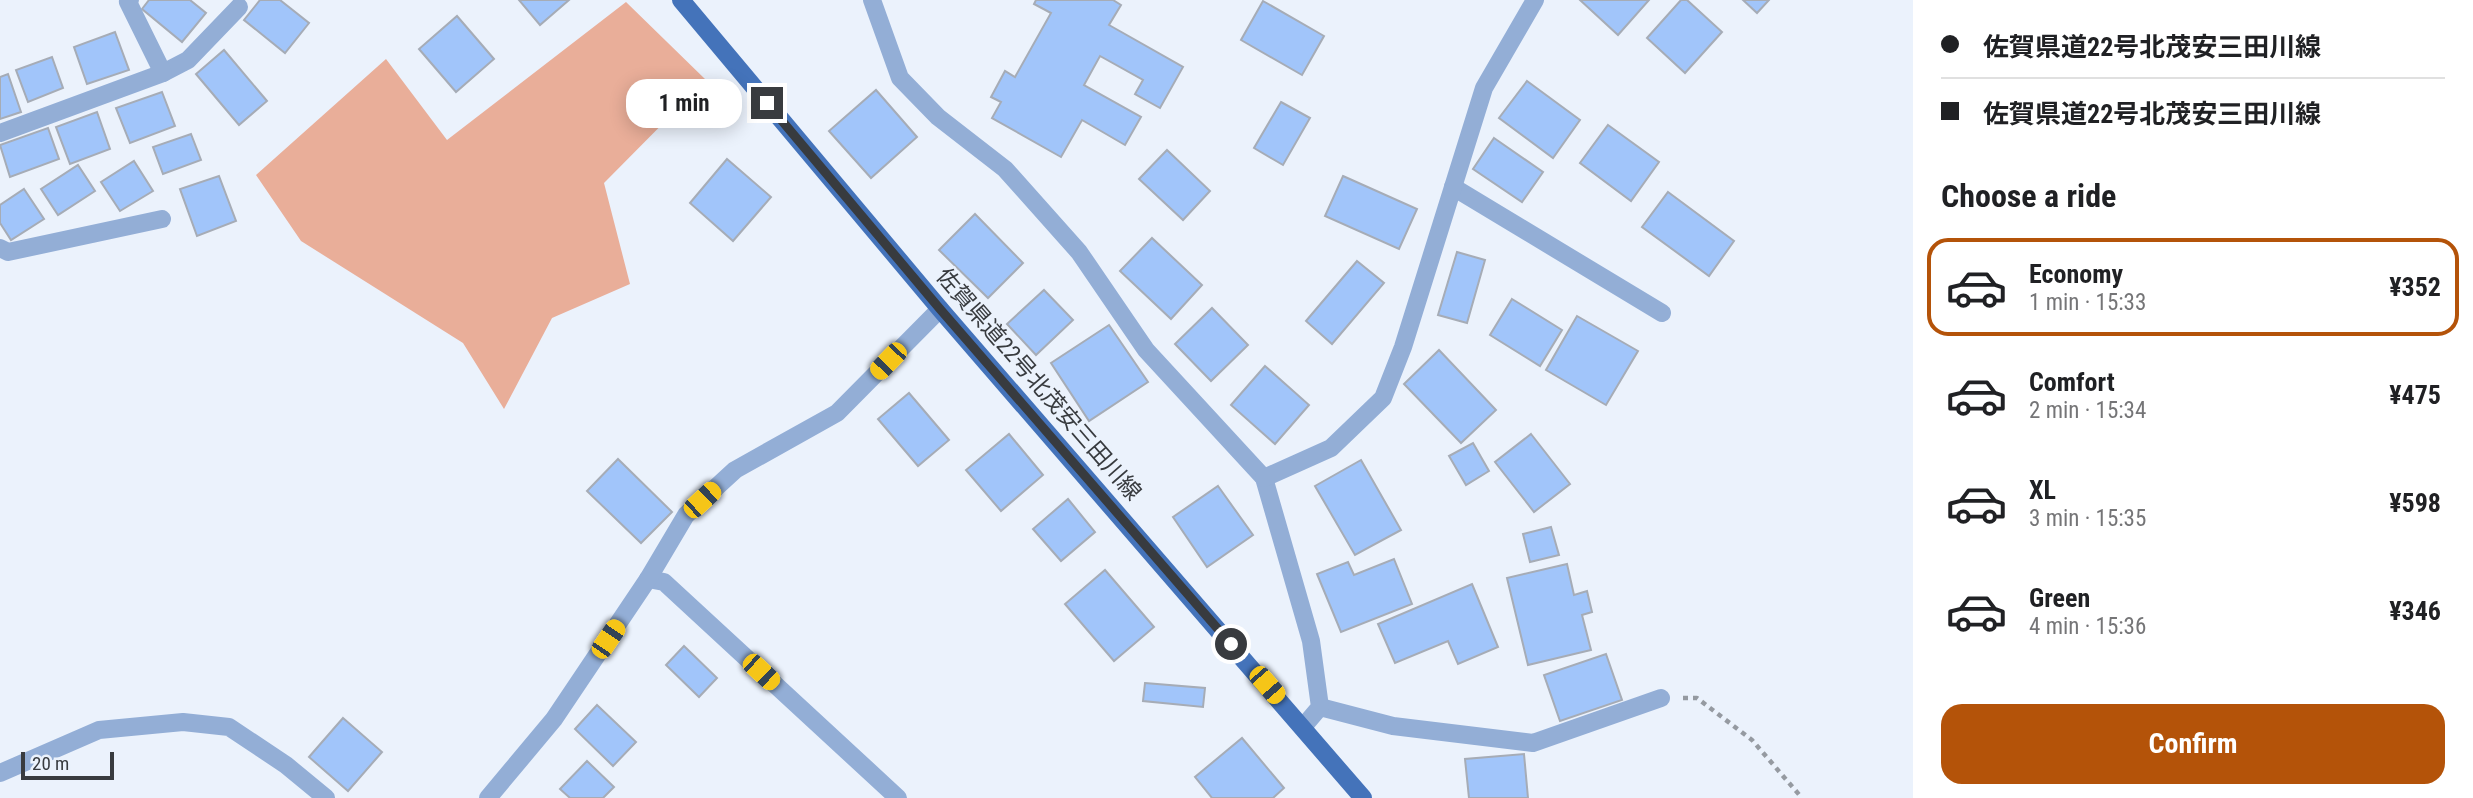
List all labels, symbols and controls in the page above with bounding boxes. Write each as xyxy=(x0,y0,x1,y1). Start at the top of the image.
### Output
text: 佐賀県道22号北茂安三田川線 xyxy=(1983,32,2321,62)
callout: 1 min xyxy=(627,78,742,128)
route end xyxy=(751,87,783,119)
text: 1 min xyxy=(658,90,710,117)
text: 佐賀県道22号北茂安三田川線 xyxy=(1983,99,2321,129)
text: Choose a ride xyxy=(1941,177,2116,215)
icon: car xyxy=(1945,256,2008,319)
text: Economy xyxy=(2029,259,2123,289)
street label: 佐賀県道22号北茂安三田川線 xyxy=(930,263,1147,506)
text: ¥352 xyxy=(2389,272,2441,302)
text: 1 min · 15:33 xyxy=(2029,289,2146,316)
car xyxy=(866,339,911,383)
icon: car xyxy=(1945,364,2008,427)
text: Comfort xyxy=(2029,367,2115,397)
text: ¥475 xyxy=(2389,380,2441,410)
text: 2 min · 15:34 xyxy=(2029,397,2146,424)
icon: car xyxy=(1945,472,2008,535)
text: XL xyxy=(2029,475,2056,505)
car xyxy=(680,478,725,522)
text: ¥598 xyxy=(2389,488,2441,518)
text: 3 min · 15:35 xyxy=(2029,505,2146,532)
icon: car xyxy=(1945,580,2008,643)
text: Green xyxy=(2029,583,2090,613)
text: ¥346 xyxy=(2389,596,2441,626)
text: 4 min · 15:36 xyxy=(2029,613,2146,640)
car xyxy=(588,616,629,662)
route start xyxy=(1215,628,1247,660)
car xyxy=(739,650,784,694)
car xyxy=(1246,662,1289,708)
button: Confirm xyxy=(1941,704,2445,784)
scale bar xyxy=(21,749,114,781)
text: 20 m xyxy=(32,752,69,775)

